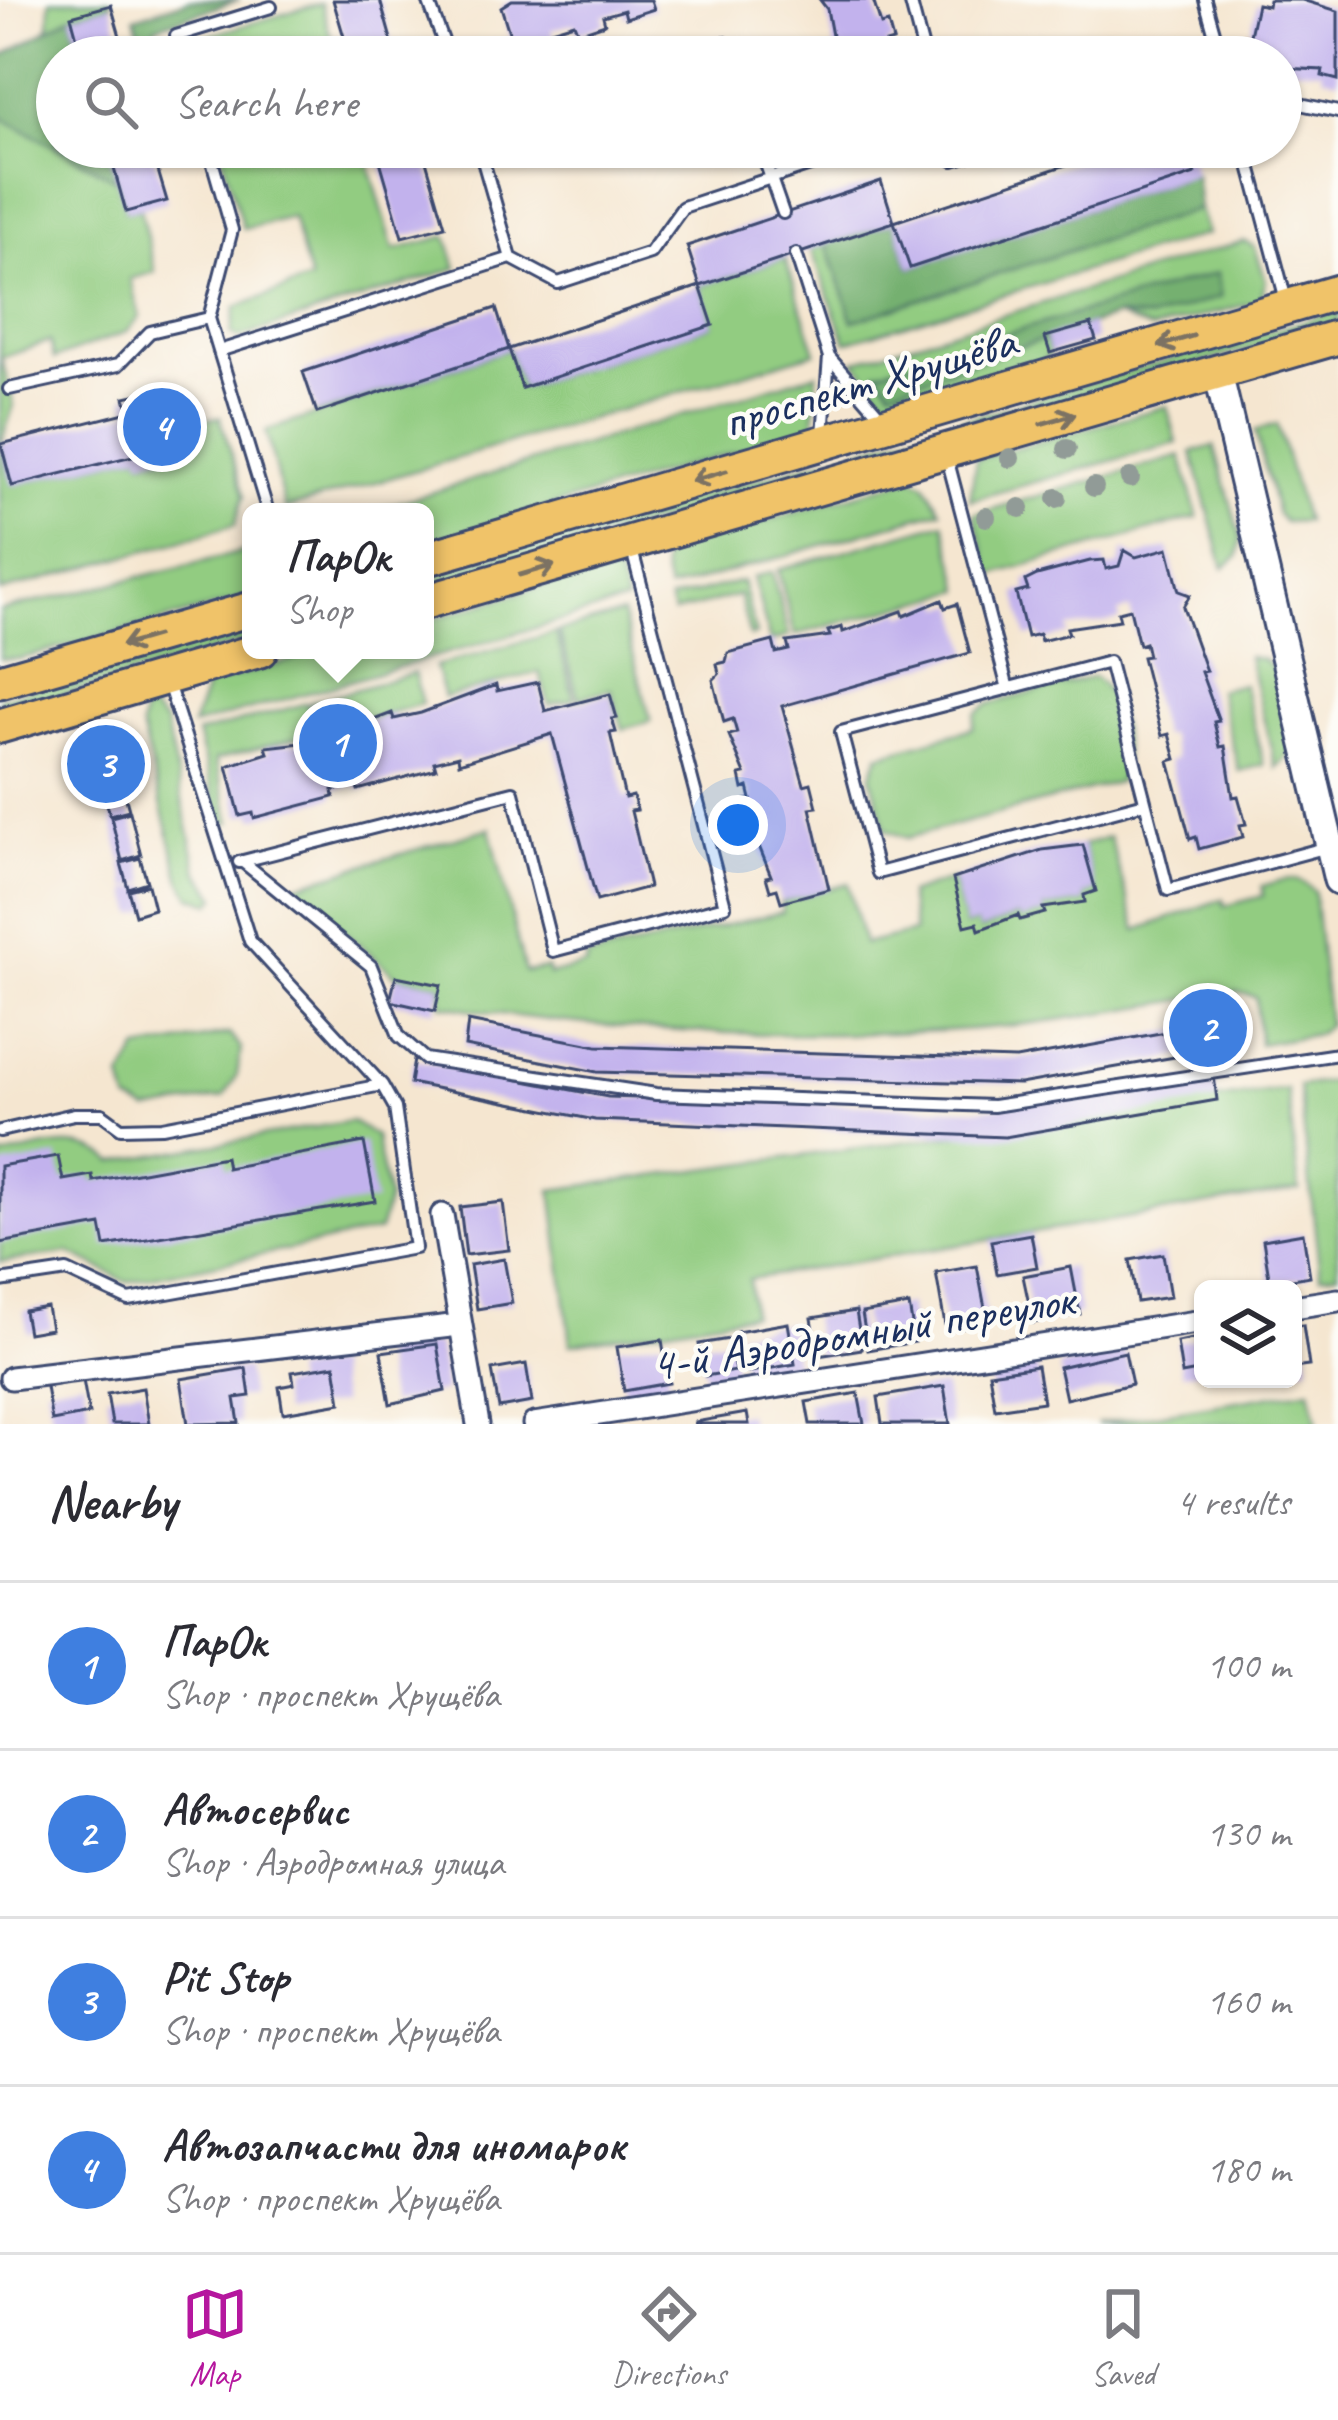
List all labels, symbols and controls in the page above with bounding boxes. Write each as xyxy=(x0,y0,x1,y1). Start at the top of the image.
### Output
search box xyxy=(36,36,1302,168)
icon: search xyxy=(78,69,144,135)
text: Search here xyxy=(174,74,357,131)
street label: проспект Хрущёва xyxy=(716,310,1025,451)
one-way arrow xyxy=(1158,331,1196,353)
pin: 4 xyxy=(123,382,201,472)
one-way arrow xyxy=(1038,407,1076,429)
one-way arrow xyxy=(691,467,729,489)
popup xyxy=(242,503,434,659)
text: ПарОк xyxy=(286,528,390,585)
one-way arrow xyxy=(518,558,556,580)
text: Shop xyxy=(286,585,352,634)
one-way arrow xyxy=(120,632,158,654)
pin: 1 xyxy=(299,698,377,788)
pin: 3 xyxy=(67,719,145,809)
your location xyxy=(708,795,768,855)
pin: 2 xyxy=(1169,983,1247,1073)
street label: 4-й Аэродромный переулок xyxy=(646,1268,1082,1395)
map controls xyxy=(1194,1280,1302,1388)
button: layers xyxy=(1194,1280,1302,1388)
text: Nearby xyxy=(48,1470,176,1534)
text: 4 results xyxy=(1176,1478,1290,1527)
text: ПарОк xyxy=(162,1613,267,1670)
text: 1 xyxy=(78,1641,96,1690)
text: 100 m xyxy=(1206,1641,1290,1690)
text: Shop · проспект Хрущёва xyxy=(162,1670,500,1719)
text: Автосервис xyxy=(162,1781,349,1838)
text: 2 xyxy=(78,1809,96,1858)
text: 130 m xyxy=(1206,1809,1290,1858)
text: Shop · Аэродромная улица xyxy=(162,1838,504,1887)
text: Pit Stop xyxy=(162,1949,289,2006)
text: 3 xyxy=(78,1977,96,2026)
text: 160 m xyxy=(1206,1977,1290,2026)
text: Shop · проспект Хрущёва xyxy=(162,2006,500,2055)
text: Автозапчасти для иномарок xyxy=(162,2117,625,2174)
text: 4 xyxy=(78,2145,96,2194)
text: 180 m xyxy=(1206,2145,1290,2194)
text: Shop · проспект Хрущёва xyxy=(162,2174,500,2223)
tab: Map xyxy=(182,2281,248,2395)
tab: Directions xyxy=(612,2281,726,2395)
tab: Saved xyxy=(1090,2281,1156,2395)

